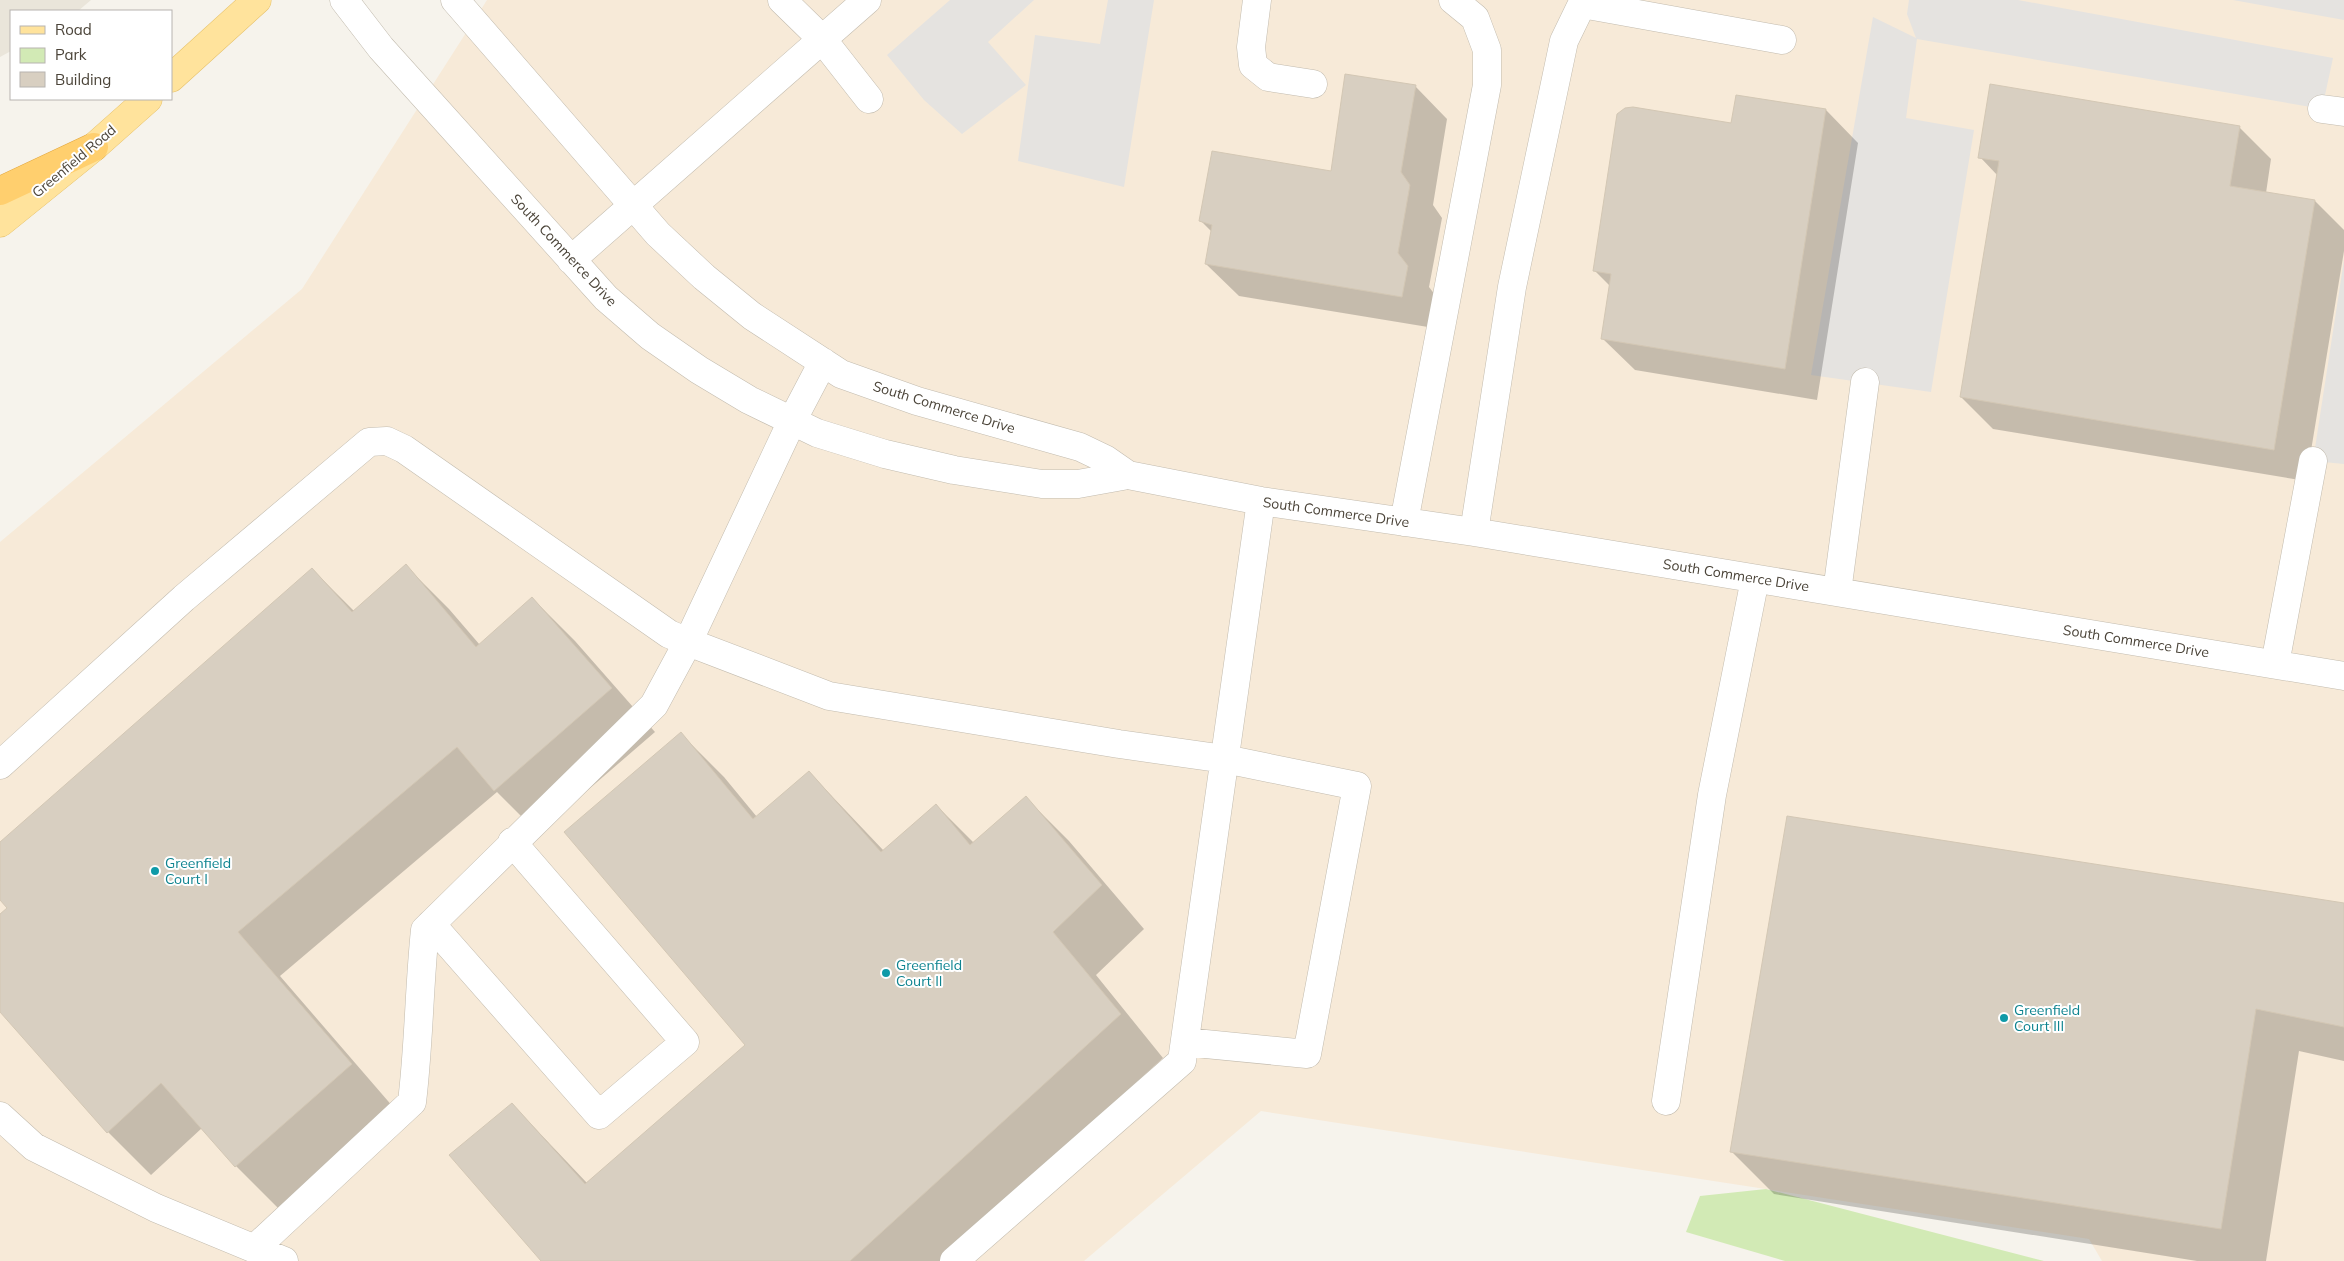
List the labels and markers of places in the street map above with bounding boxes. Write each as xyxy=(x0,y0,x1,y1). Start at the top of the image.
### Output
place label: Greenfield Court I xyxy=(165,854,231,888)
marker: Greenfield Court I xyxy=(149,865,161,877)
place label: Greenfield Court II xyxy=(896,956,962,990)
marker: Greenfield Court II xyxy=(880,967,892,979)
place label: Greenfield Court III xyxy=(2014,1001,2080,1035)
marker: Greenfield Court III xyxy=(1998,1012,2010,1024)

